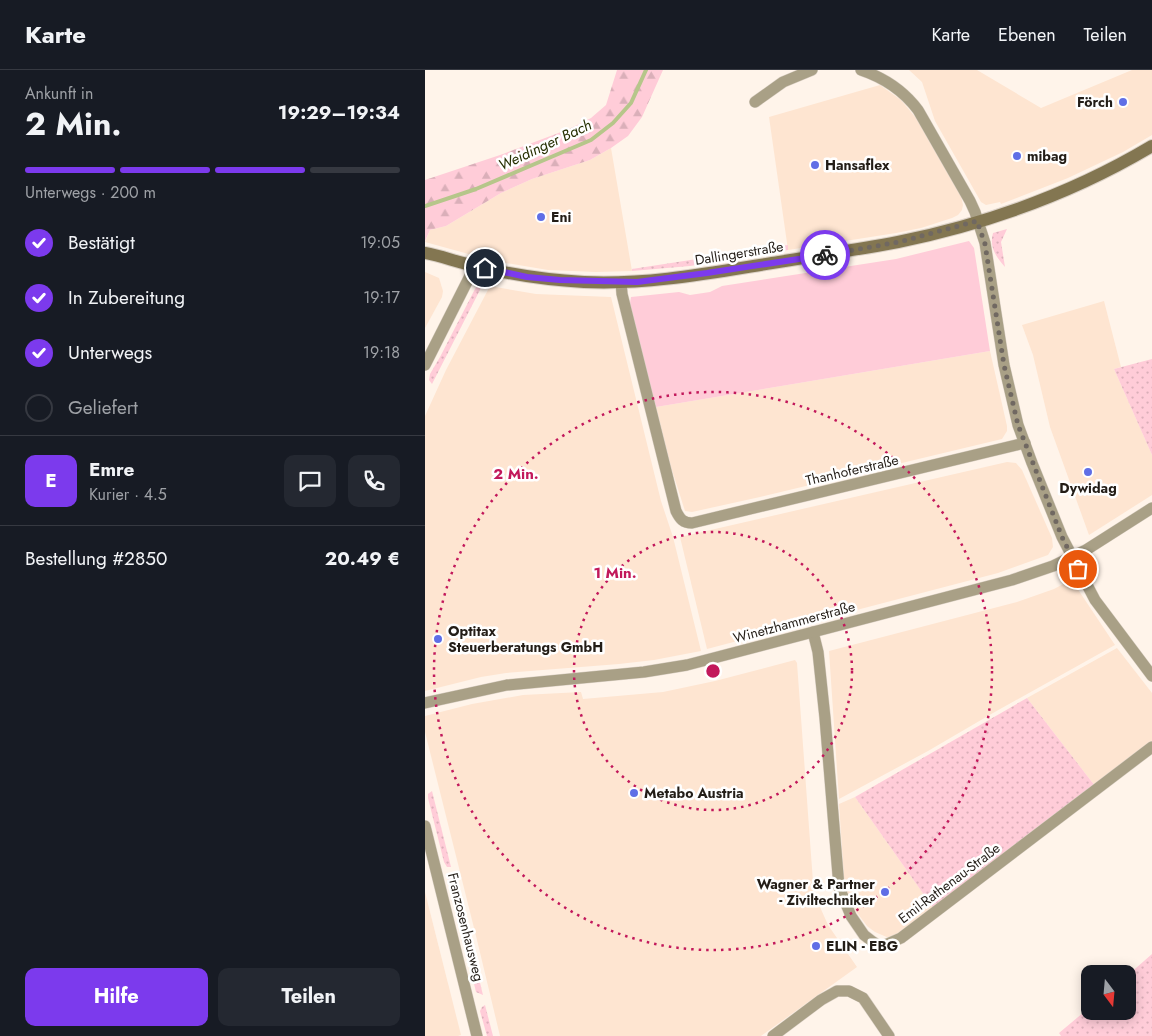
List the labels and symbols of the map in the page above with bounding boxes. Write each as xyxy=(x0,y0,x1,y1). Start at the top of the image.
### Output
place label: Förch xyxy=(1077,92,1113,112)
marker: Förch xyxy=(1117,96,1129,108)
water label: Weidinger Bach xyxy=(495,114,595,176)
place label: mibag xyxy=(1027,146,1067,166)
marker: mibag xyxy=(1011,150,1023,162)
place label: Hansaflex xyxy=(825,155,890,175)
marker: Hansaflex xyxy=(809,159,821,171)
place label: Eni xyxy=(551,207,571,227)
marker: Eni xyxy=(535,211,547,223)
courier xyxy=(800,230,850,280)
street label: Dallingerstraße xyxy=(693,236,785,270)
pin xyxy=(464,247,506,289)
street label: Thanhoferstraße xyxy=(804,450,900,490)
text: 2 Min. xyxy=(493,463,539,485)
marker: Dywidag xyxy=(1082,466,1094,478)
place label: Dywidag xyxy=(1059,478,1117,498)
pin xyxy=(1057,548,1099,590)
text: 1 Min. xyxy=(593,562,637,584)
street label: Winetzhammerstraße xyxy=(731,596,857,648)
place label: Optitax Steuerberatungs GmbH xyxy=(448,621,603,657)
marker: Optitax Steuerberatungs GmbH xyxy=(432,633,444,645)
centre of rings xyxy=(704,662,722,680)
place label: Metabo Austria xyxy=(644,783,744,803)
marker: Metabo Austria xyxy=(628,787,640,799)
street label: Emil-Rathenau-Straße xyxy=(894,838,1004,928)
street label: Franzosenhausweg xyxy=(443,871,489,983)
place label: Wagner & Partner - Ziviltechniker xyxy=(757,874,875,910)
marker: Wagner & Partner - Ziviltechniker xyxy=(879,886,891,898)
place label: ELIN - EBG xyxy=(826,936,898,956)
marker: ELIN - EBG xyxy=(810,940,822,952)
north arrow xyxy=(1081,965,1136,1020)

